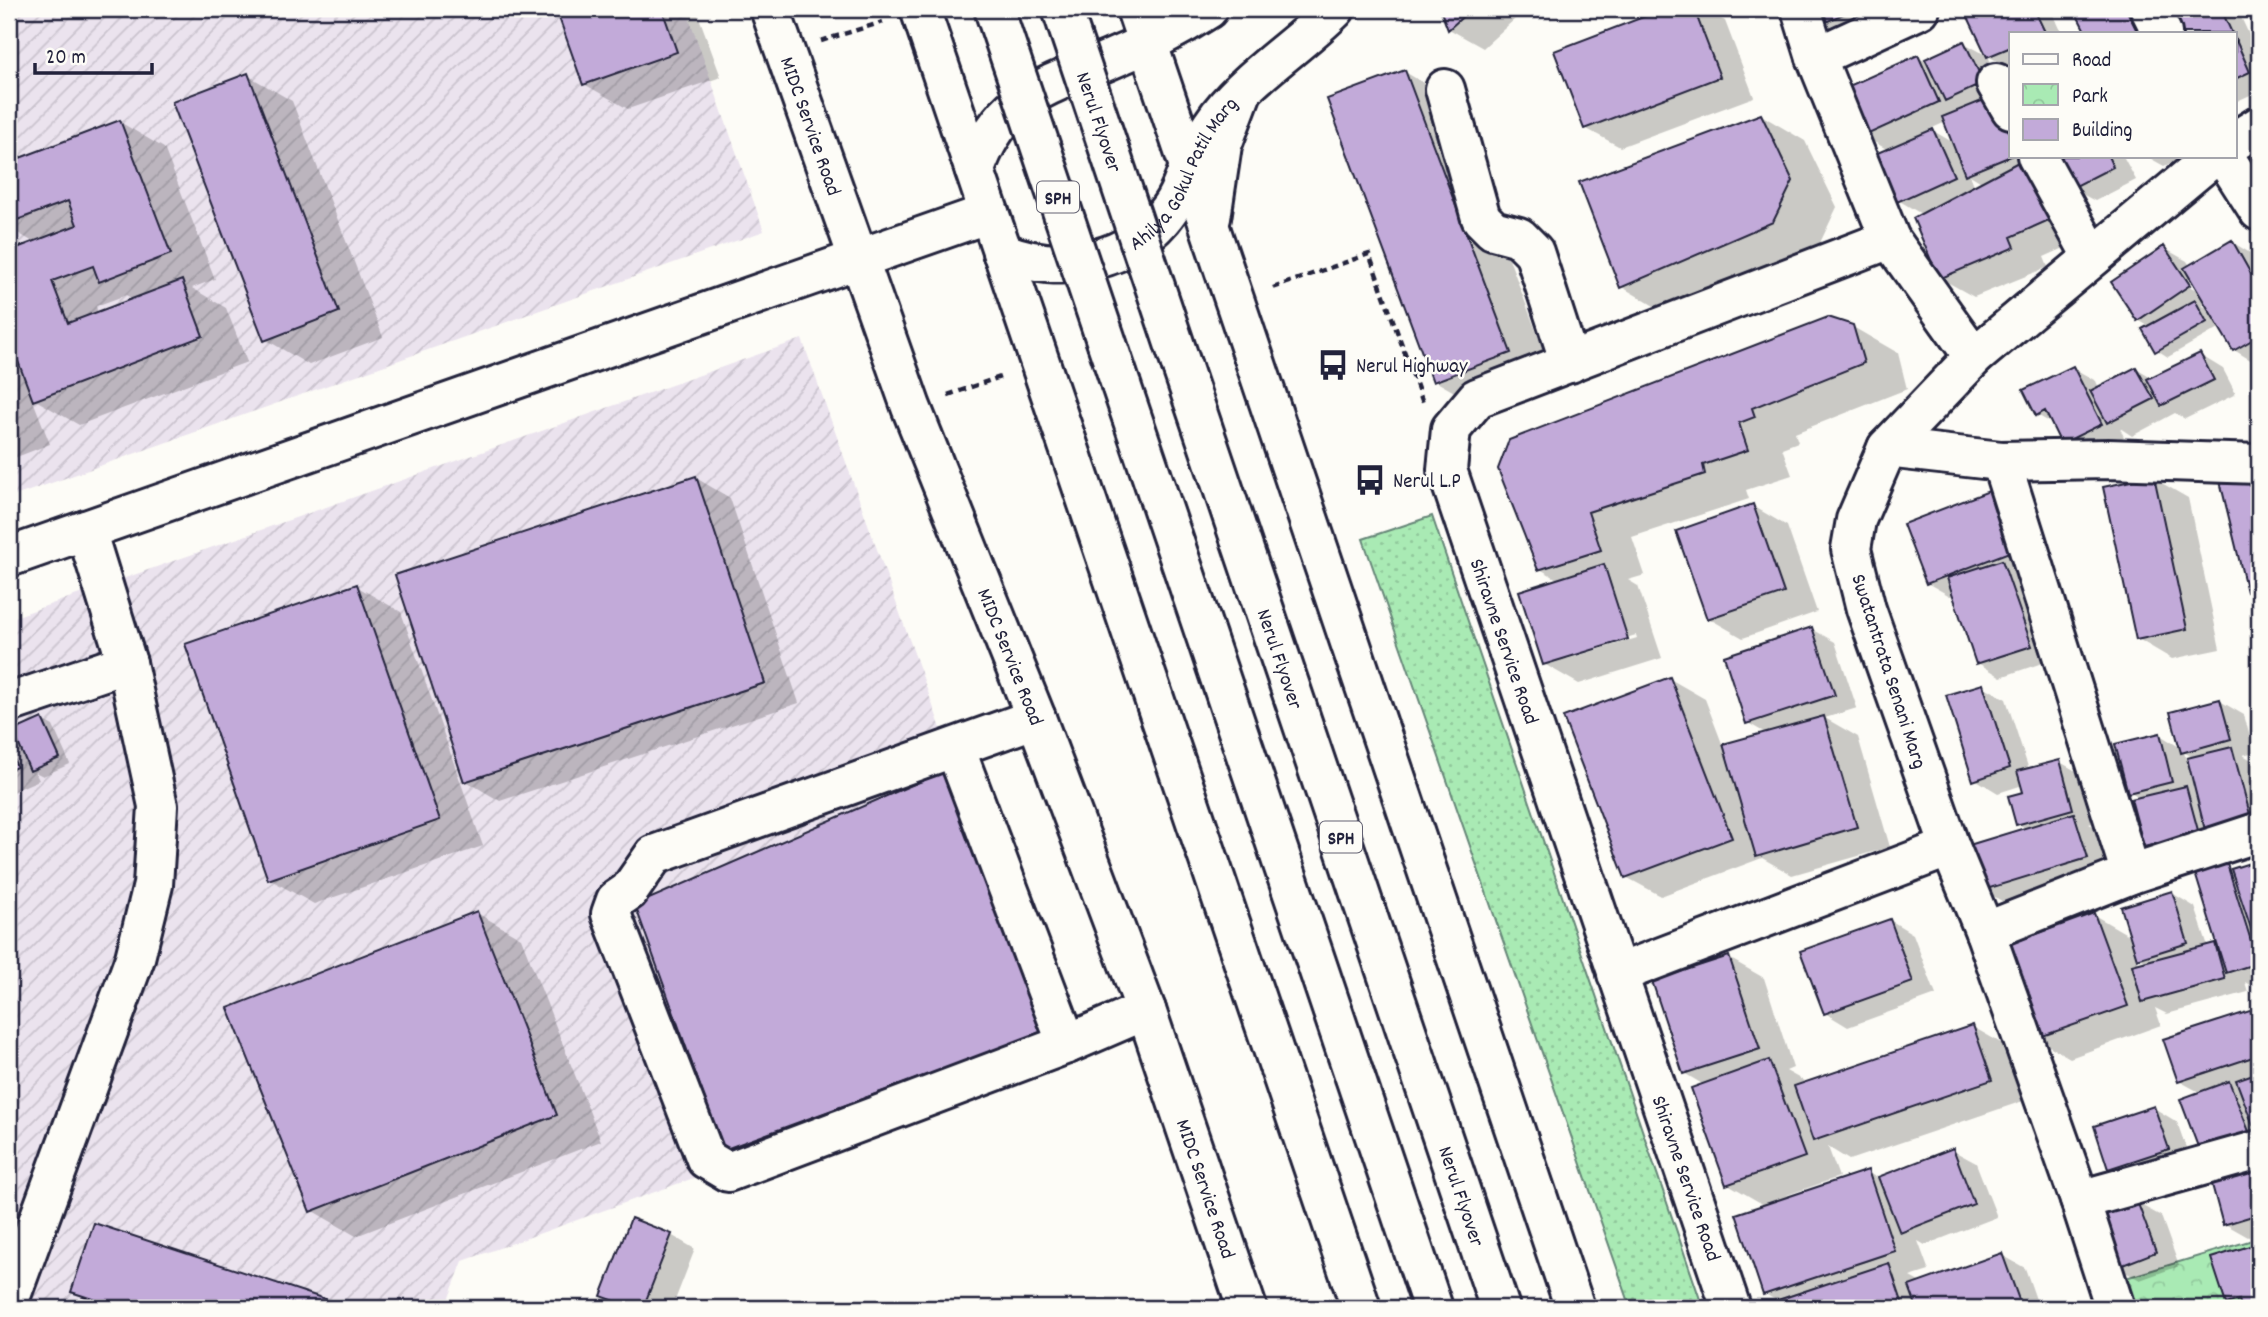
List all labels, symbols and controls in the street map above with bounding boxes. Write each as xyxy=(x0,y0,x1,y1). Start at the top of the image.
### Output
scale bar xyxy=(35,32,152,76)
legend xyxy=(2009,32,2236,158)
text: 20 m xyxy=(46,44,86,74)
text: Road xyxy=(2072,47,2111,77)
street label: MIDC Service Road xyxy=(770,53,847,201)
street label: Nerul Flyover xyxy=(1066,69,1128,177)
text: Park xyxy=(2072,83,2108,113)
street label: Ahilya Gokul Patil Marg xyxy=(1124,91,1246,260)
text: Building xyxy=(2072,117,2132,147)
road number: SPH xyxy=(1037,182,1079,212)
bus stop icon: Nerul Highway xyxy=(1316,348,1350,382)
place label: Nerul Highway xyxy=(1356,353,1468,383)
bus stop icon: Nerul L.P xyxy=(1353,463,1387,497)
place label: Nerul L.P xyxy=(1393,468,1461,498)
street label: Shiravne Service Road xyxy=(1460,555,1545,729)
street label: Swatantrata Senani Marg xyxy=(1841,571,1933,773)
street label: MIDC Service Road xyxy=(967,584,1049,730)
street label: Nerul Flyover xyxy=(1247,606,1309,714)
road number: SPH xyxy=(1320,822,1362,852)
street label: Shiravne Service Road xyxy=(1642,1092,1727,1266)
street label: MIDC Service Road xyxy=(1166,1116,1241,1263)
street label: Nerul Flyover xyxy=(1428,1143,1490,1251)

